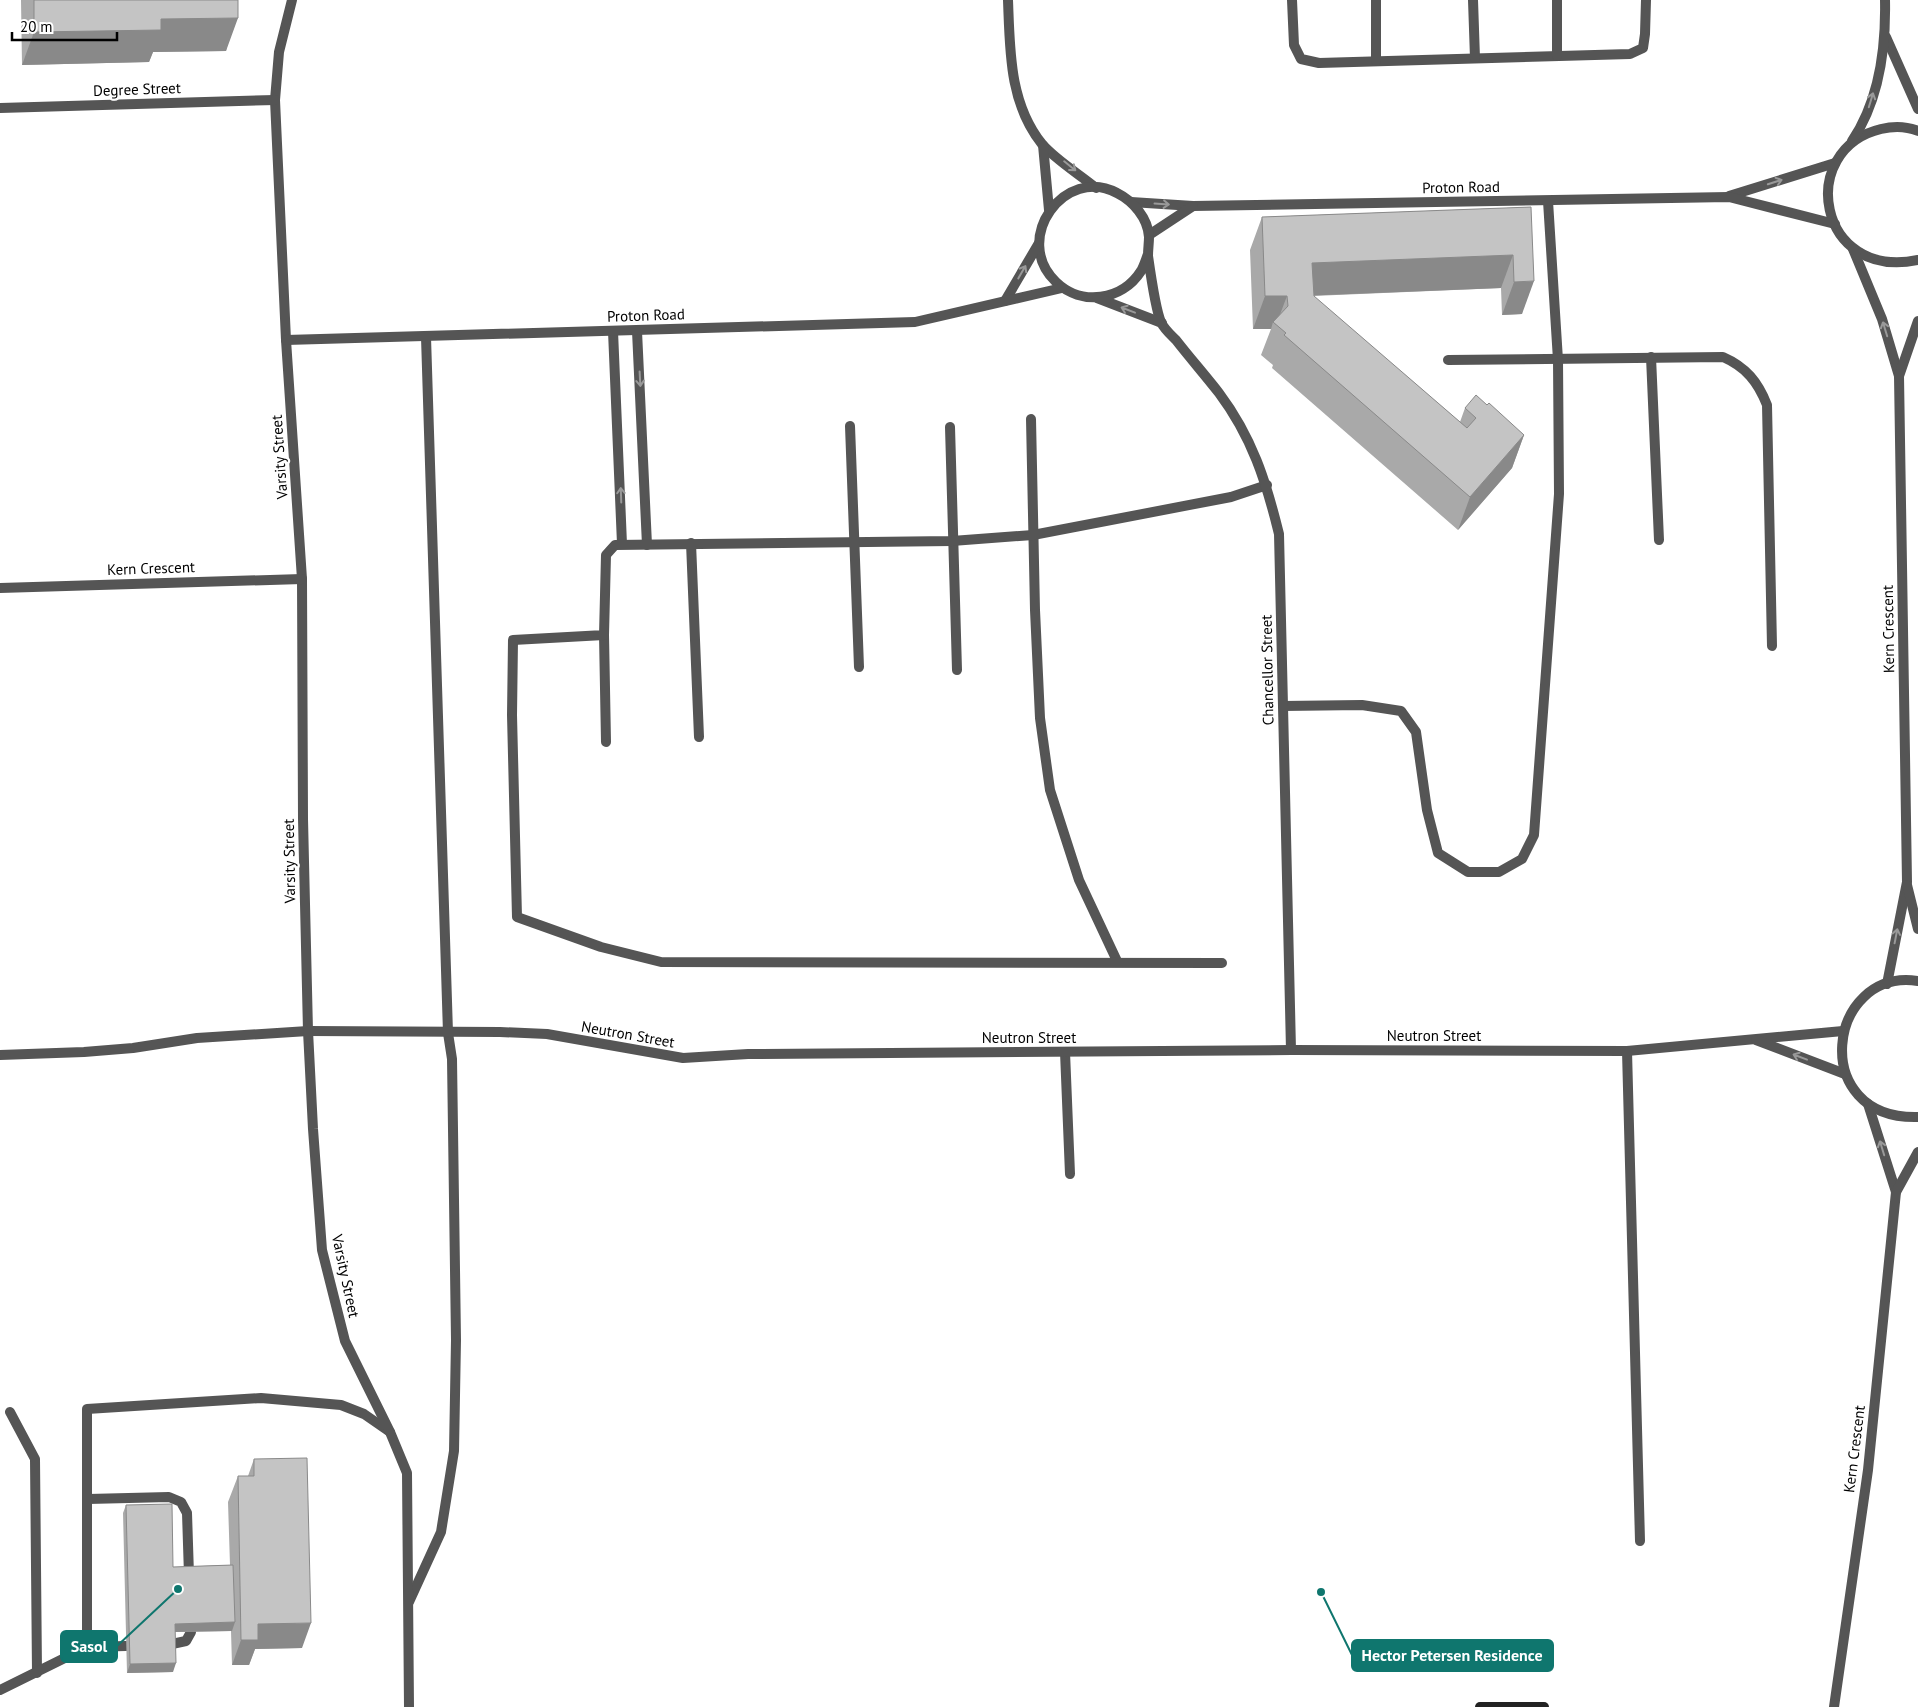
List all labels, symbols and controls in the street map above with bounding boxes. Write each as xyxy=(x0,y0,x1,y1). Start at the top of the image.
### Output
scale bar xyxy=(12,10,118,42)
text: 20 m xyxy=(20,17,53,36)
street label: Degree Street xyxy=(93,78,181,100)
one-way arrow xyxy=(1866,93,1876,109)
one-way arrow xyxy=(1063,161,1076,172)
street label: Proton Road xyxy=(1422,177,1500,197)
one-way arrow xyxy=(1767,177,1782,186)
one-way arrow xyxy=(1154,199,1170,208)
one-way arrow xyxy=(1017,265,1027,280)
street label: Proton Road xyxy=(607,304,685,326)
one-way arrow xyxy=(1121,305,1136,314)
one-way arrow xyxy=(1879,322,1889,338)
one-way arrow xyxy=(635,371,644,387)
street label: Varsity Street xyxy=(267,414,291,501)
one-way arrow xyxy=(616,487,625,503)
street label: Kern Crescent xyxy=(107,557,195,579)
street label: Kern Crescent xyxy=(1878,585,1898,673)
street label: Chancellor Street xyxy=(1257,615,1277,725)
street label: Varsity Street xyxy=(279,819,299,904)
one-way arrow xyxy=(1892,928,1901,944)
street label: Neutron Street xyxy=(580,1016,676,1052)
street label: Neutron Street xyxy=(1387,1026,1481,1045)
street label: Neutron Street xyxy=(982,1028,1076,1047)
one-way arrow xyxy=(1793,1052,1808,1061)
one-way arrow xyxy=(1877,1141,1886,1157)
street label: Varsity Street xyxy=(328,1232,364,1319)
street label: Kern Crescent xyxy=(1839,1404,1869,1494)
callout: Sasol xyxy=(61,1631,117,1662)
text: Sasol xyxy=(71,1636,108,1656)
callout: Hector Petersen Residence xyxy=(1352,1640,1553,1671)
text: Hector Petersen Residence xyxy=(1361,1645,1543,1665)

